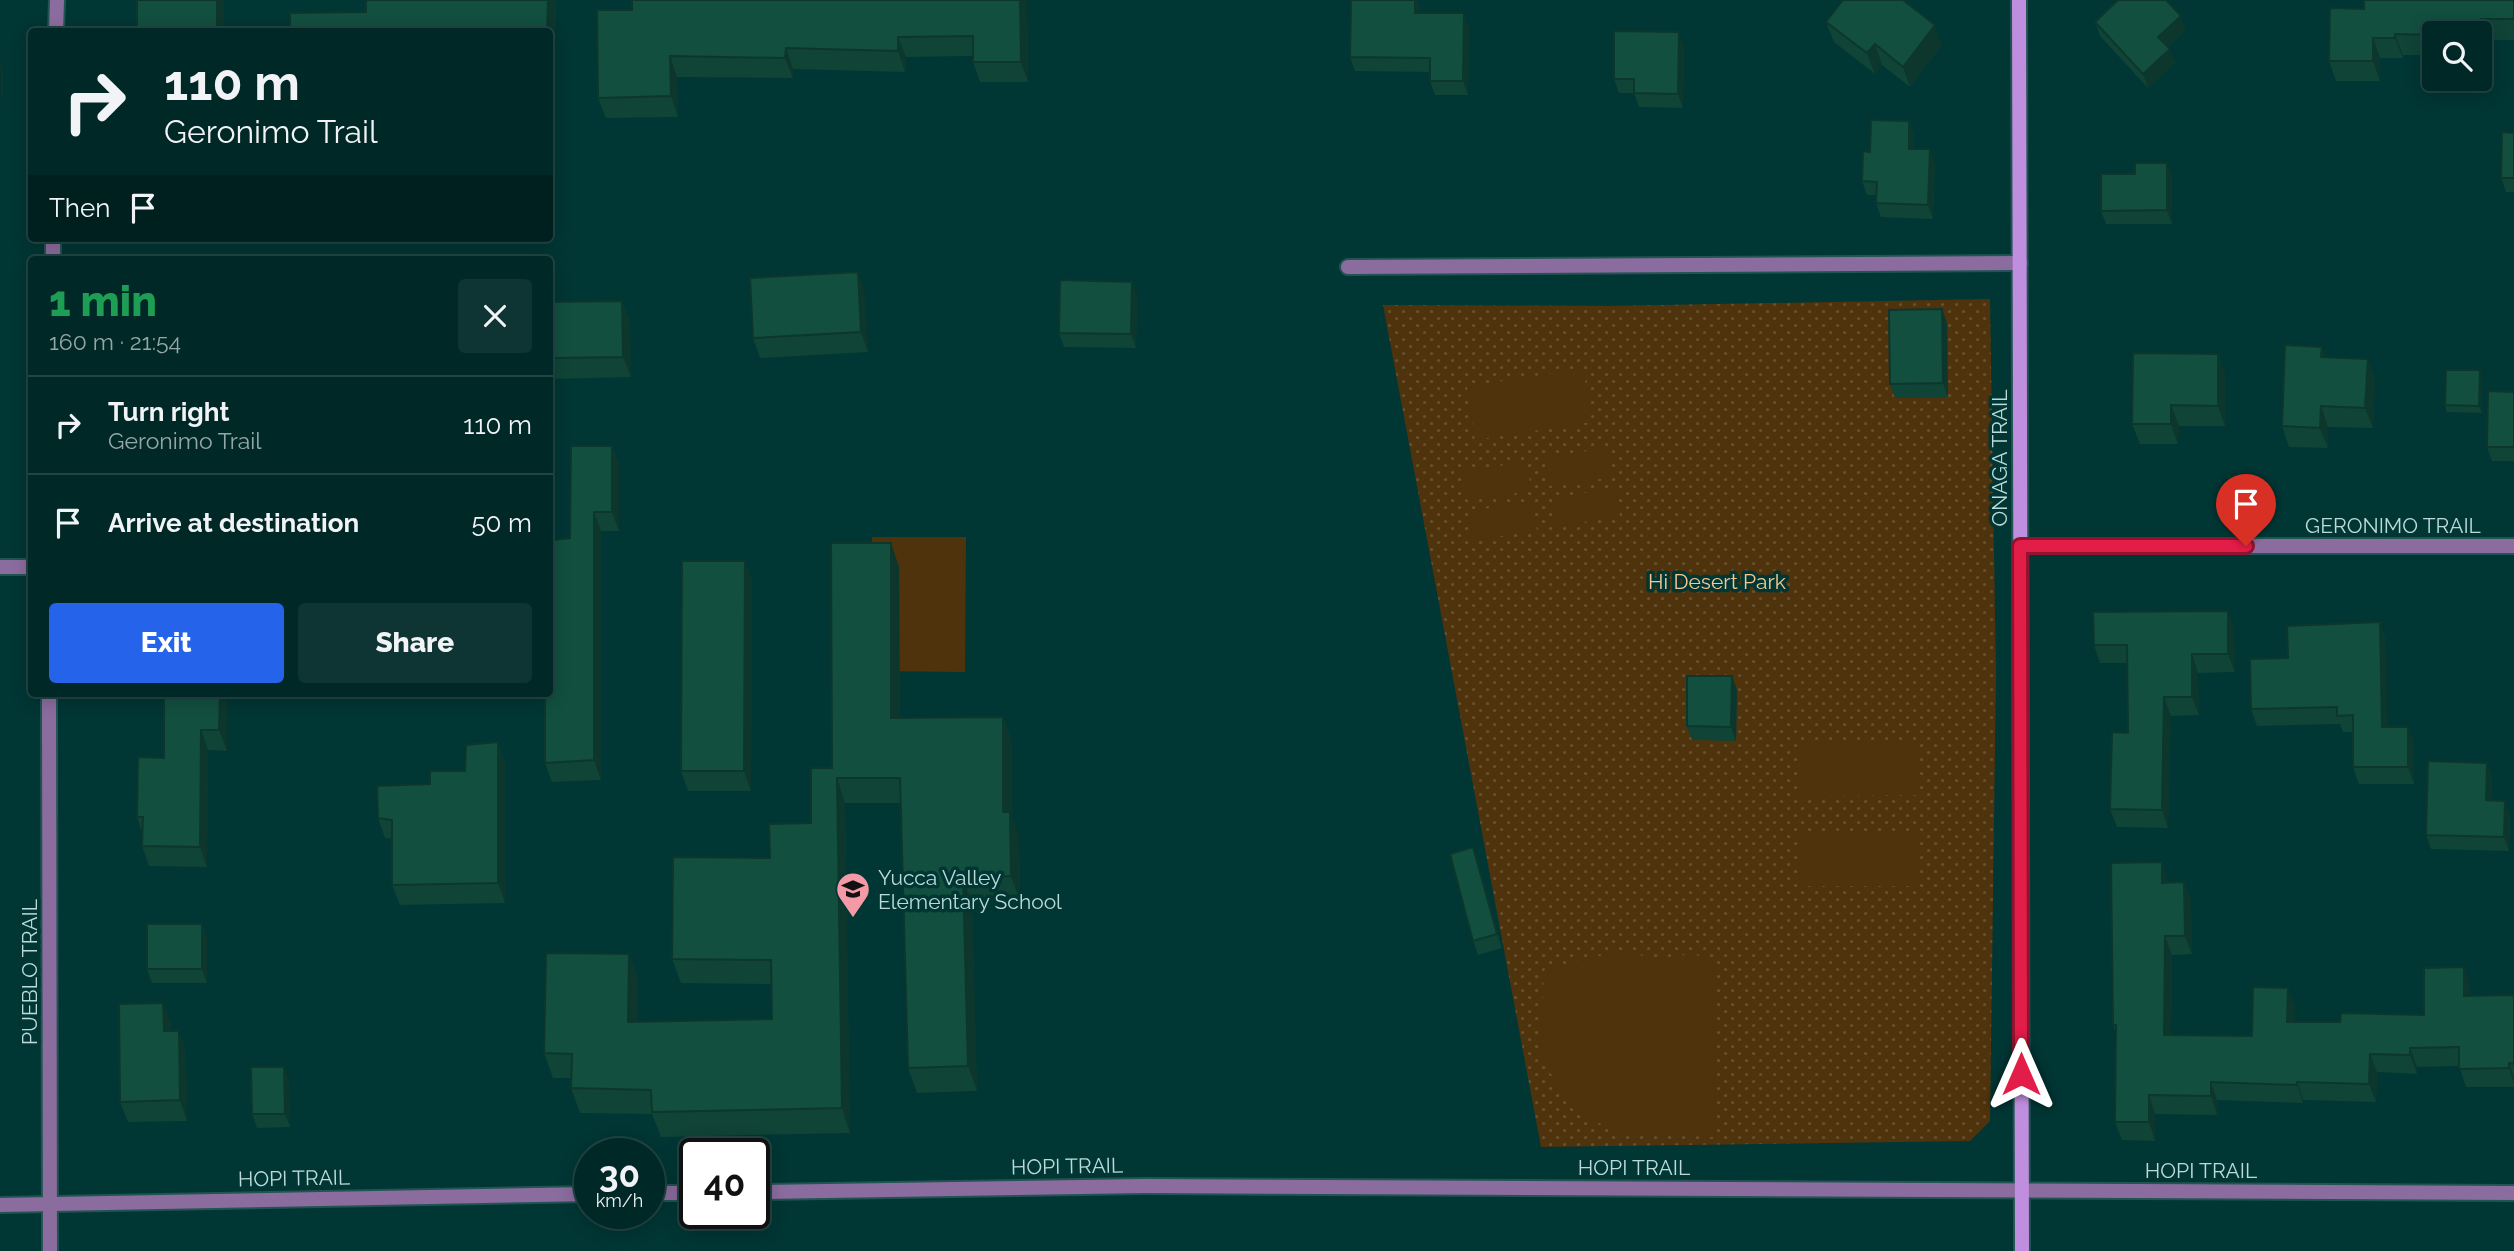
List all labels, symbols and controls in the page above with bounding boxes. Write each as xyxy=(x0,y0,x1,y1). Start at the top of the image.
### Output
map controls xyxy=(2422,21,2492,91)
button: search xyxy=(2422,21,2492,91)
text: 110 m xyxy=(164,54,300,111)
icon: right xyxy=(49,56,140,147)
text: Geronimo Trail xyxy=(164,113,378,150)
icon: arrive xyxy=(124,189,162,227)
text: Then xyxy=(49,193,110,223)
text: 1 min xyxy=(49,277,157,326)
button: close xyxy=(458,279,532,353)
text: 160 m · 21:54 xyxy=(49,328,181,355)
street label: ONAGA TRAIL xyxy=(1987,389,2012,527)
text: Turn right xyxy=(108,397,229,427)
icon: right xyxy=(49,406,87,444)
text: 110 m xyxy=(463,410,532,440)
text: Geronimo Trail xyxy=(108,427,262,454)
pin xyxy=(2216,474,2276,546)
icon: arrive xyxy=(2227,485,2265,523)
icon: arrive xyxy=(49,504,87,542)
text: Arrive at destination xyxy=(108,508,359,538)
text: 50 m xyxy=(471,508,532,538)
street label: GERONIMO TRAIL xyxy=(2305,513,2481,538)
park label: Hi Desert Park xyxy=(1648,569,1786,594)
button: Exit xyxy=(49,603,284,683)
button: Share xyxy=(298,603,532,683)
place label: Yucca Valley Elementary School xyxy=(878,865,1062,914)
school or university icon: Yucca Valley Elementary School xyxy=(834,870,872,919)
street label: PUEBLO TRAIL xyxy=(17,899,42,1045)
position arrow xyxy=(1984,1037,2058,1111)
speed limit sign: 40 xyxy=(679,1138,770,1229)
street label: HOPI TRAIL xyxy=(1011,1153,1123,1179)
text: 30 xyxy=(599,1154,640,1195)
street label: HOPI TRAIL xyxy=(1578,1155,1690,1180)
street label: HOPI TRAIL xyxy=(2145,1158,2257,1183)
street label: HOPI TRAIL xyxy=(238,1165,350,1191)
text: km/h xyxy=(596,1190,643,1211)

